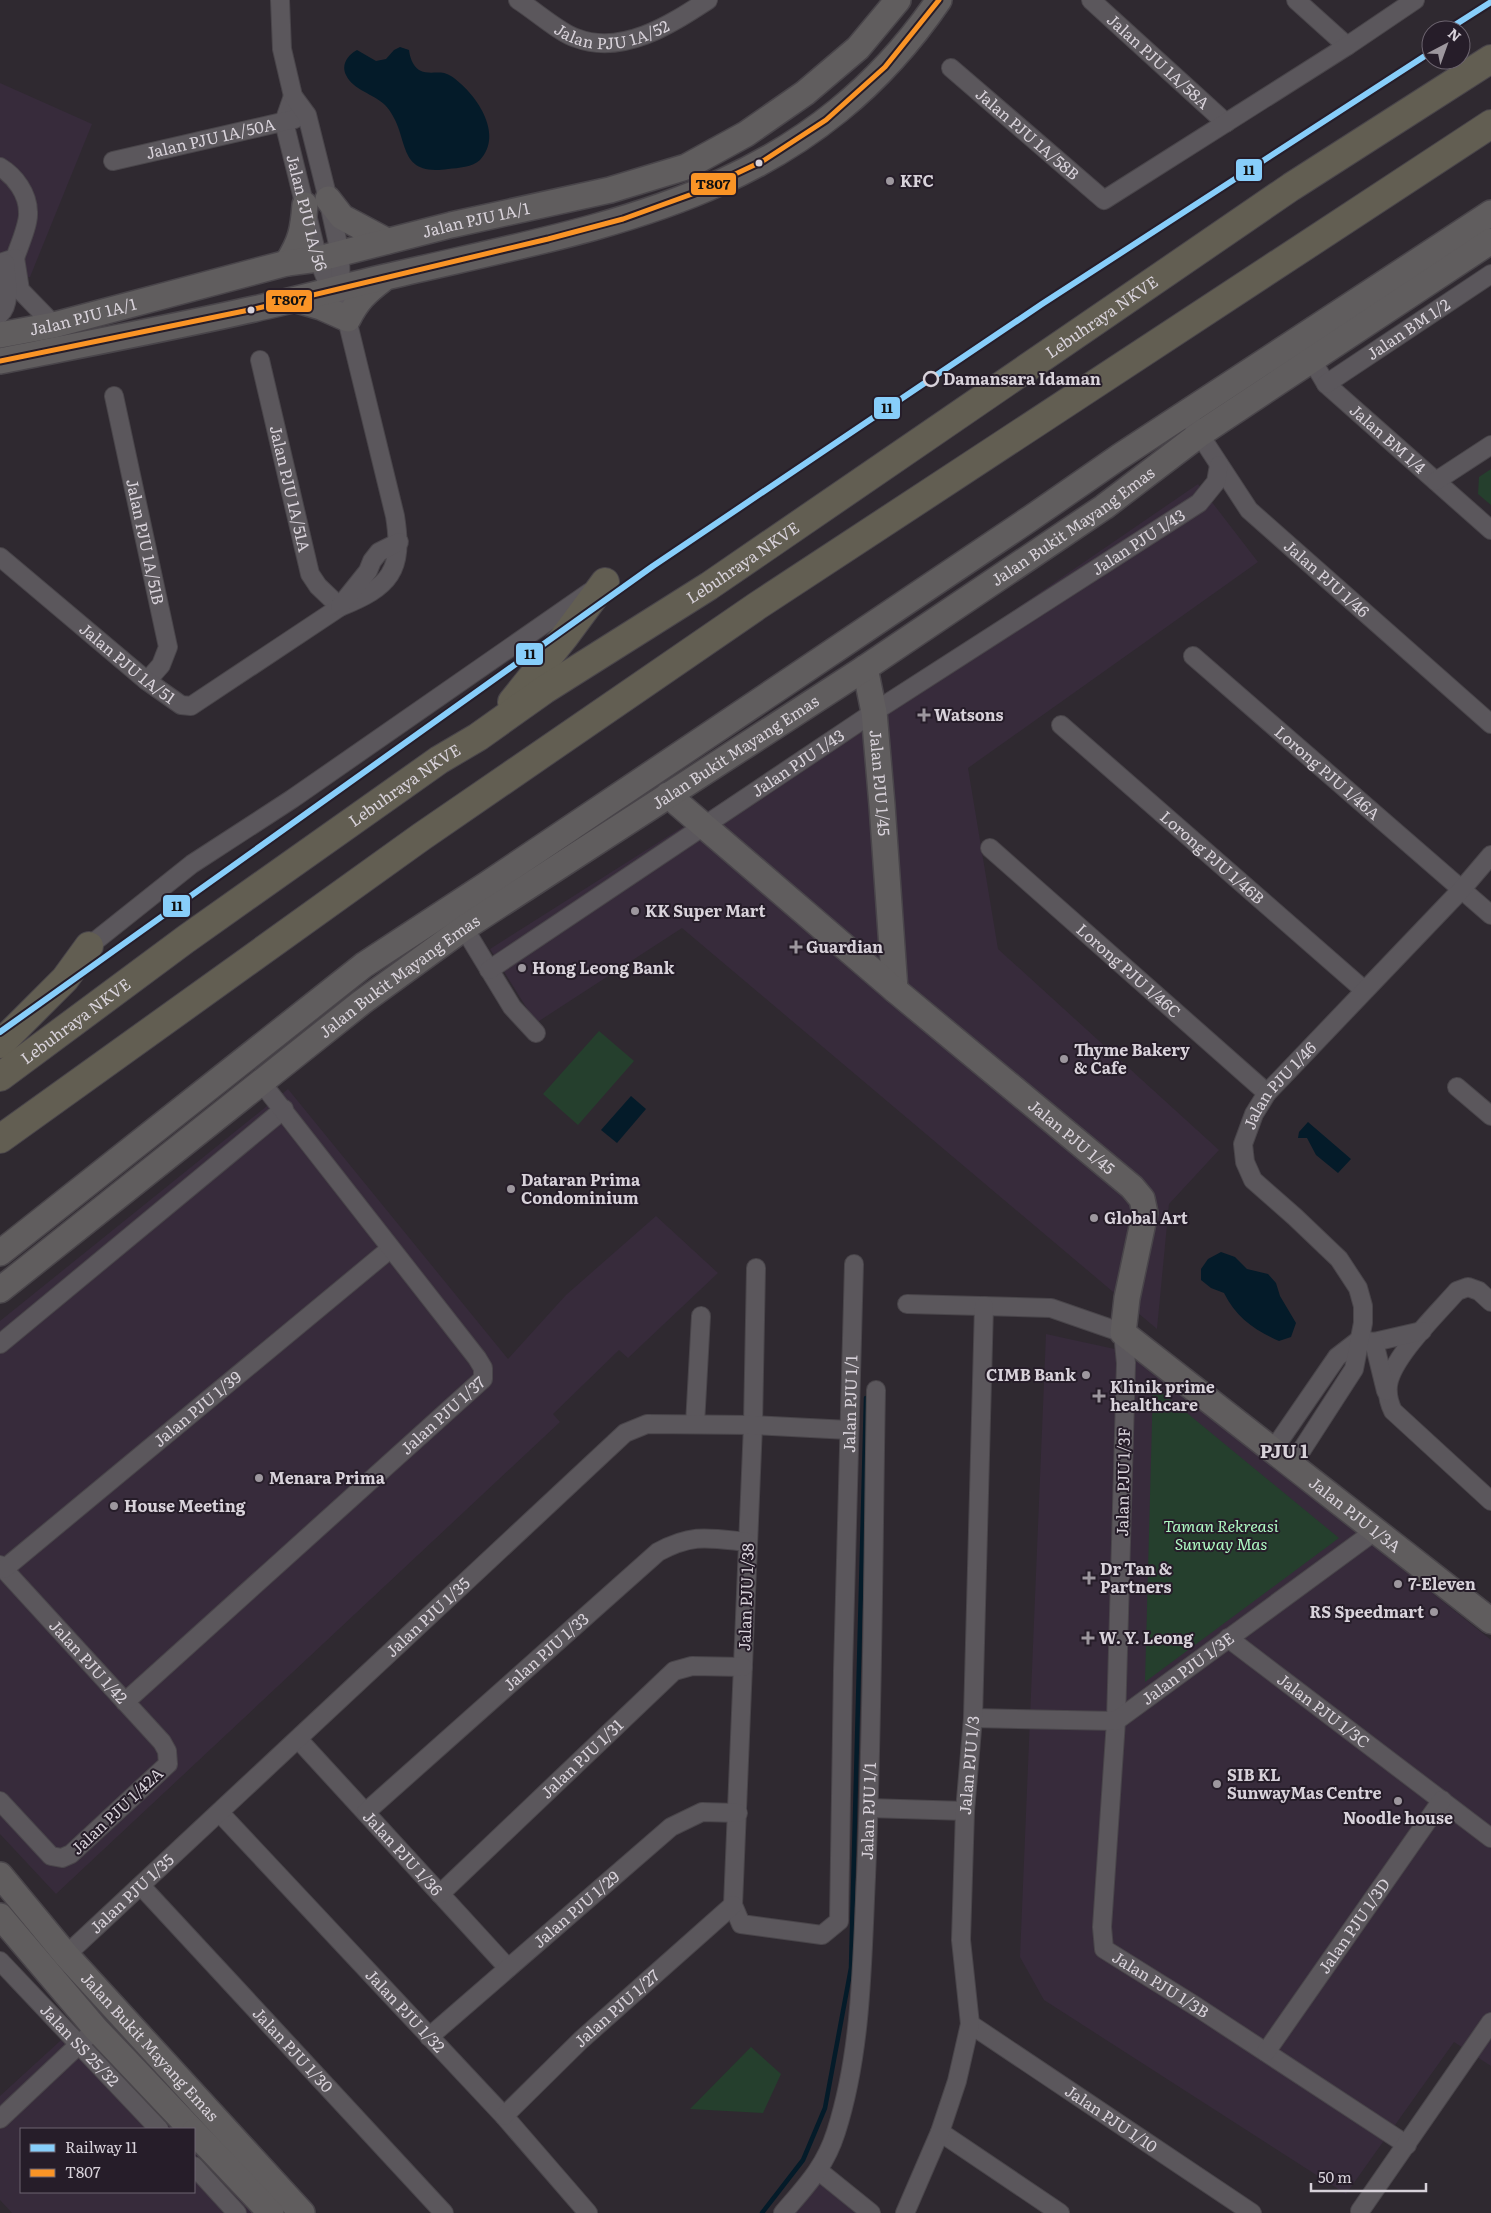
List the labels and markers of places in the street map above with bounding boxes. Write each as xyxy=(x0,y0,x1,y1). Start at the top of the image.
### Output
unlabelled marker xyxy=(754,158,764,168)
place label: KFC xyxy=(900,168,934,192)
marker: KFC xyxy=(884,175,896,187)
unlabelled marker xyxy=(246,305,256,315)
place label: Damansara Idaman xyxy=(943,366,1101,390)
marker: Damansara Idaman xyxy=(923,371,939,387)
place label: Watsons xyxy=(934,702,1004,726)
marker: Watsons xyxy=(918,709,930,721)
place label: KK Super Mart xyxy=(645,898,766,922)
marker: KK Super Mart xyxy=(629,905,641,917)
place label: Guardian xyxy=(806,934,883,958)
marker: Guardian xyxy=(790,941,802,953)
place label: Hong Leong Bank xyxy=(532,955,675,979)
marker: Hong Leong Bank xyxy=(516,962,528,974)
place label: Thyme Bakery & Cafe xyxy=(1074,1037,1190,1079)
marker: Thyme Bakery & Cafe xyxy=(1058,1053,1070,1065)
place label: Dataran Prima Condominium xyxy=(521,1167,641,1209)
marker: Dataran Prima Condominium xyxy=(505,1183,517,1195)
place label: Global Art xyxy=(1104,1205,1188,1229)
marker: Global Art xyxy=(1088,1212,1100,1224)
place label: CIMB Bank xyxy=(986,1362,1076,1386)
marker: CIMB Bank xyxy=(1080,1369,1092,1381)
place label: Klinik prime healthcare xyxy=(1110,1374,1215,1416)
marker: Klinik prime healthcare xyxy=(1092,1389,1106,1403)
place label: Menara Prima xyxy=(269,1465,386,1489)
marker: Menara Prima xyxy=(253,1472,265,1484)
place label: House Meeting xyxy=(124,1493,246,1517)
marker: House Meeting xyxy=(108,1500,120,1512)
place label: Dr Tan & Partners xyxy=(1100,1556,1172,1598)
marker: Dr Tan & Partners xyxy=(1082,1571,1096,1585)
place label: 7-Eleven xyxy=(1408,1571,1476,1595)
marker: 7-Eleven xyxy=(1392,1578,1404,1590)
place label: RS Speedmart xyxy=(1310,1599,1424,1623)
marker: RS Speedmart xyxy=(1428,1606,1440,1618)
place label: W. Y. Leong xyxy=(1099,1625,1193,1649)
marker: W. Y. Leong xyxy=(1081,1631,1095,1645)
place label: SIB KL SunwayMas Centre xyxy=(1227,1762,1381,1804)
marker: SIB KL SunwayMas Centre xyxy=(1211,1778,1223,1790)
marker: Noodle house xyxy=(1392,1795,1404,1807)
place label: Noodle house xyxy=(1343,1805,1453,1829)

